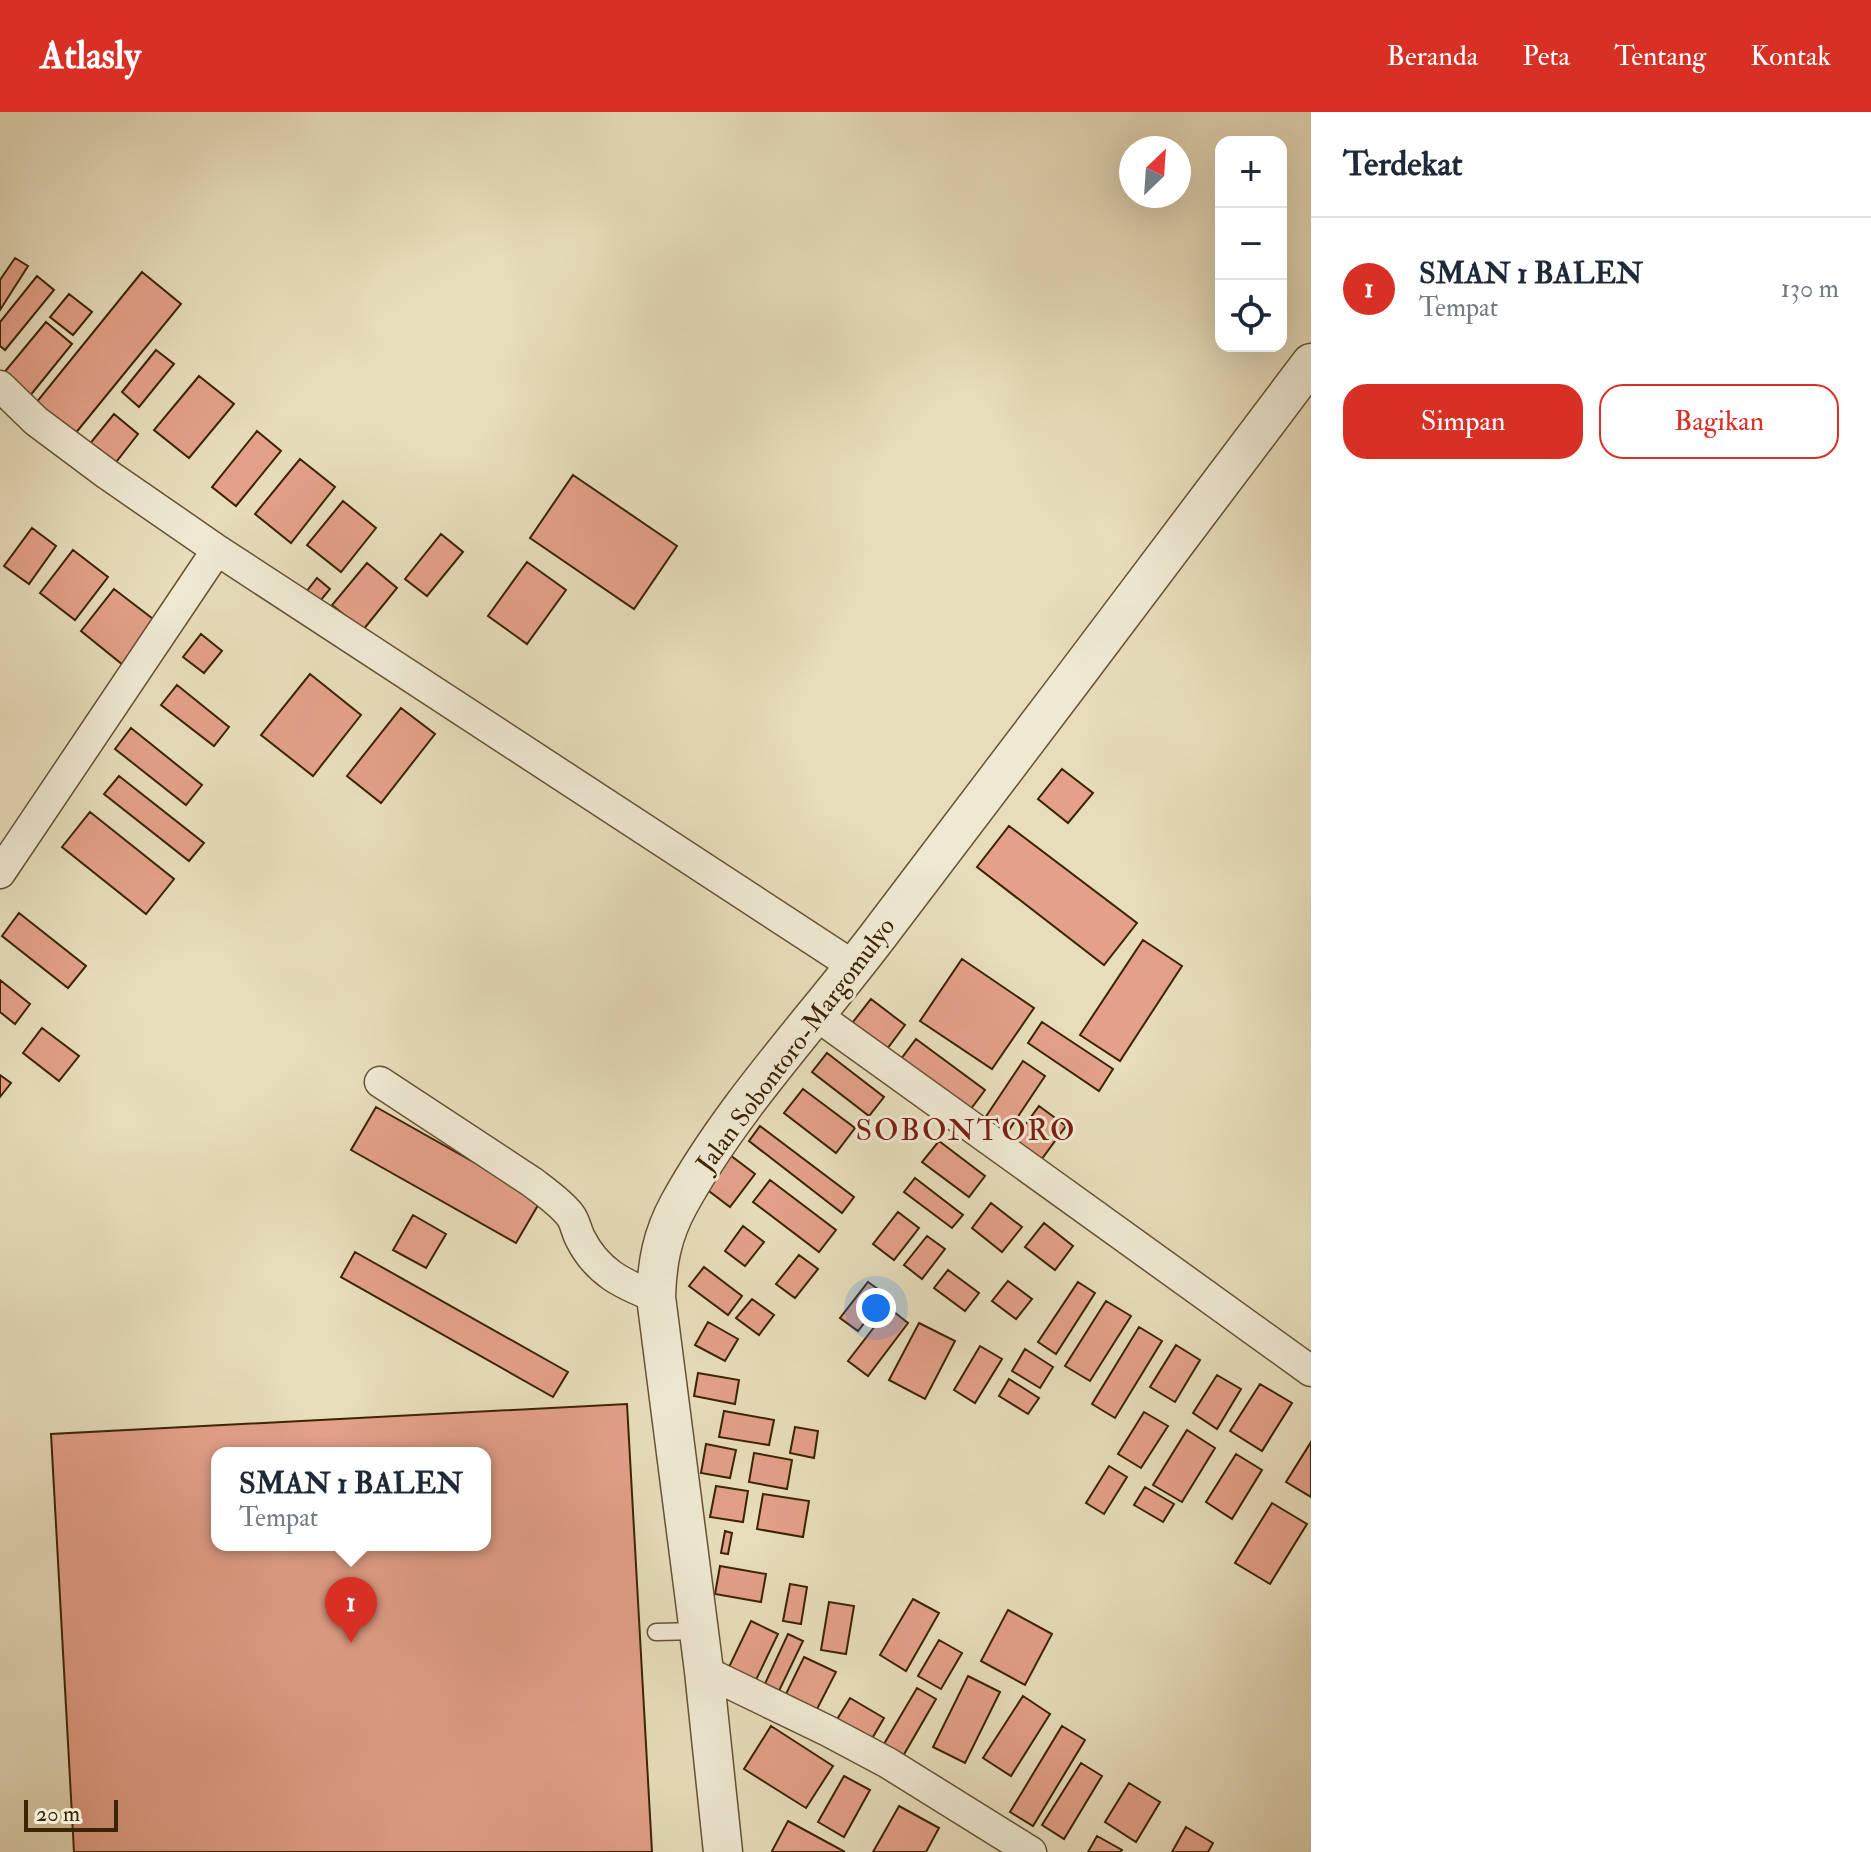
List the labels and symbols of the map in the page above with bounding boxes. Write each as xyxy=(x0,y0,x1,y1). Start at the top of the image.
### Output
north arrow xyxy=(1119,136,1191,208)
street label: Jalan Sobontoro-Margomulyo xyxy=(689,911,902,1179)
district label: SOBONTORO xyxy=(855,1112,1077,1149)
your location xyxy=(856,1288,896,1328)
pin: 1 xyxy=(325,1577,377,1643)
scale bar xyxy=(24,1796,118,1832)

